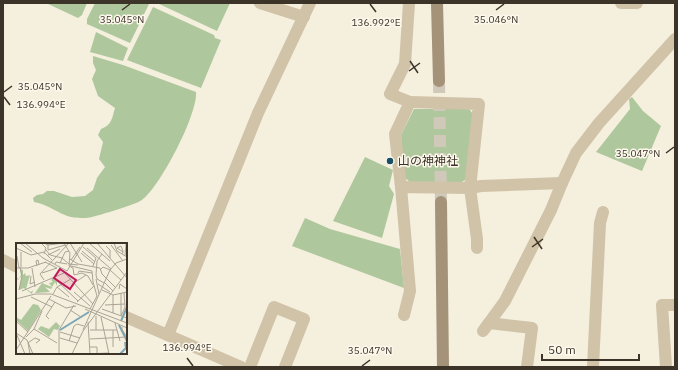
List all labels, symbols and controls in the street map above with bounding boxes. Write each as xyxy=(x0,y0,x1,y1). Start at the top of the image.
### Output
text: 35.045°N xyxy=(100,13,144,26)
text: 35.046°N xyxy=(474,13,518,26)
text: 136.992°E xyxy=(351,16,401,29)
text: 35.045°N xyxy=(18,80,62,93)
text: 136.994°E xyxy=(16,98,66,111)
text: 35.047°N xyxy=(616,147,660,160)
place label: 山の神神社 xyxy=(398,153,458,168)
marker: 山の神神社 xyxy=(385,156,395,166)
inset map xyxy=(16,243,127,354)
scale bar xyxy=(542,336,639,362)
text: 136.994°E xyxy=(162,341,212,354)
text: 50 m xyxy=(548,342,576,357)
text: 35.047°N xyxy=(348,344,392,357)

